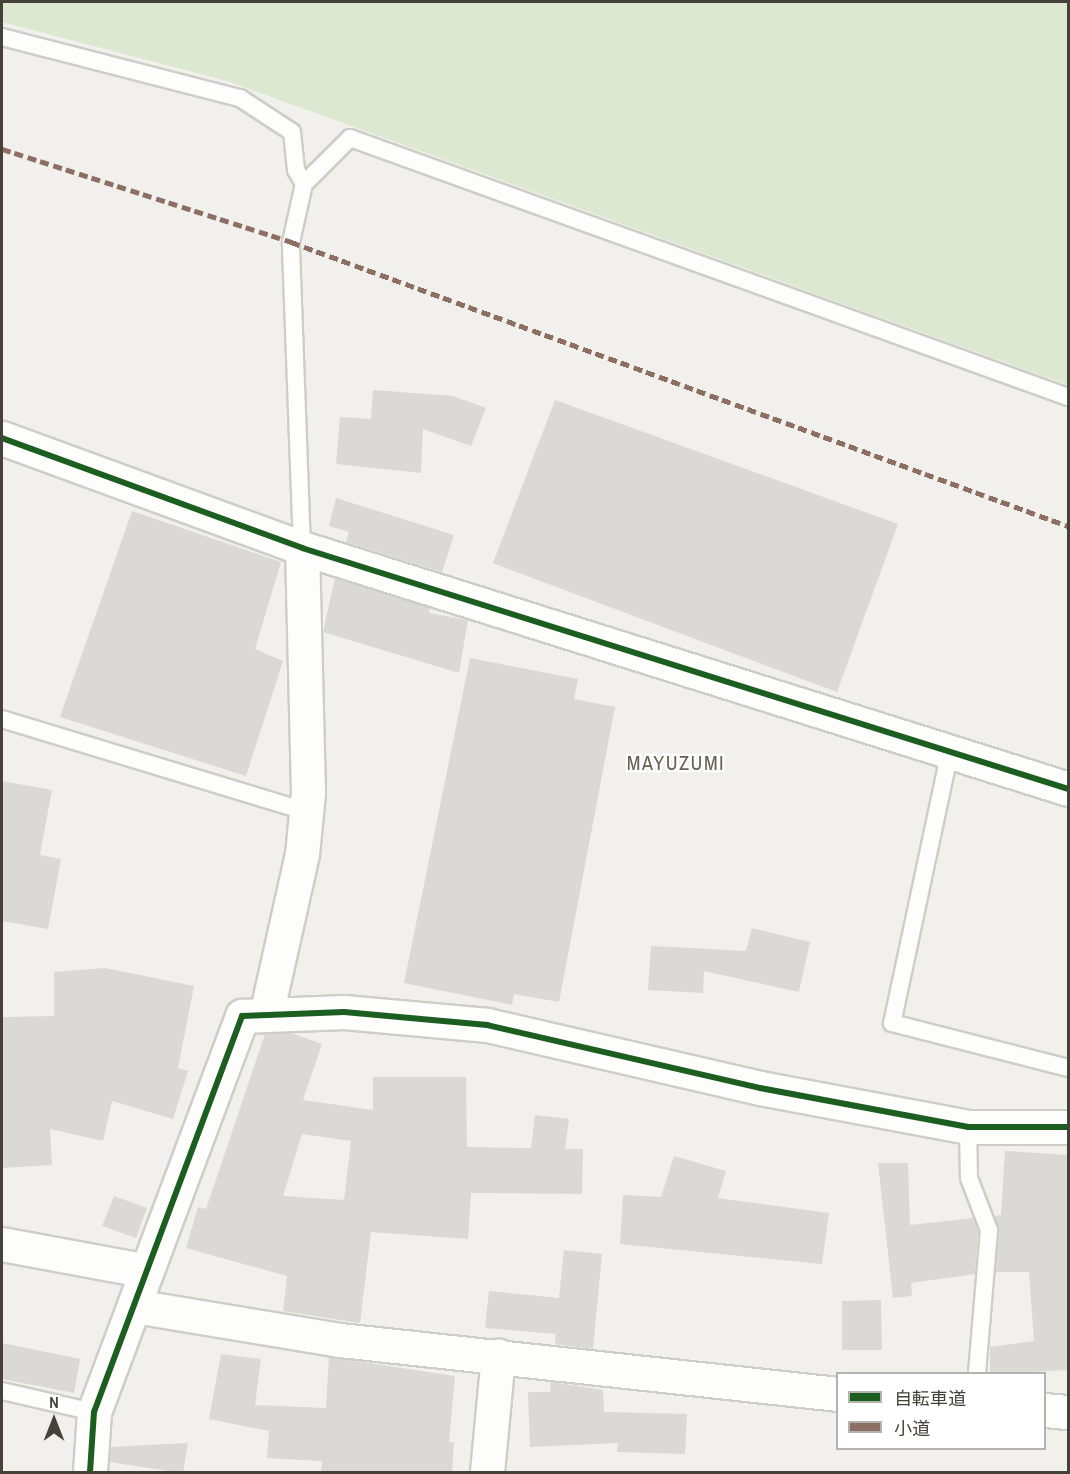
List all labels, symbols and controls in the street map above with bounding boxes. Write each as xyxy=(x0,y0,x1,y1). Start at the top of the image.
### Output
district label: MAYUZUMI xyxy=(627,750,725,774)
legend xyxy=(836,1372,1046,1450)
text: 自転車道 xyxy=(894,1386,966,1411)
north arrow xyxy=(24,1390,84,1450)
text: N xyxy=(49,1391,59,1413)
text: 小道 xyxy=(894,1416,930,1441)

